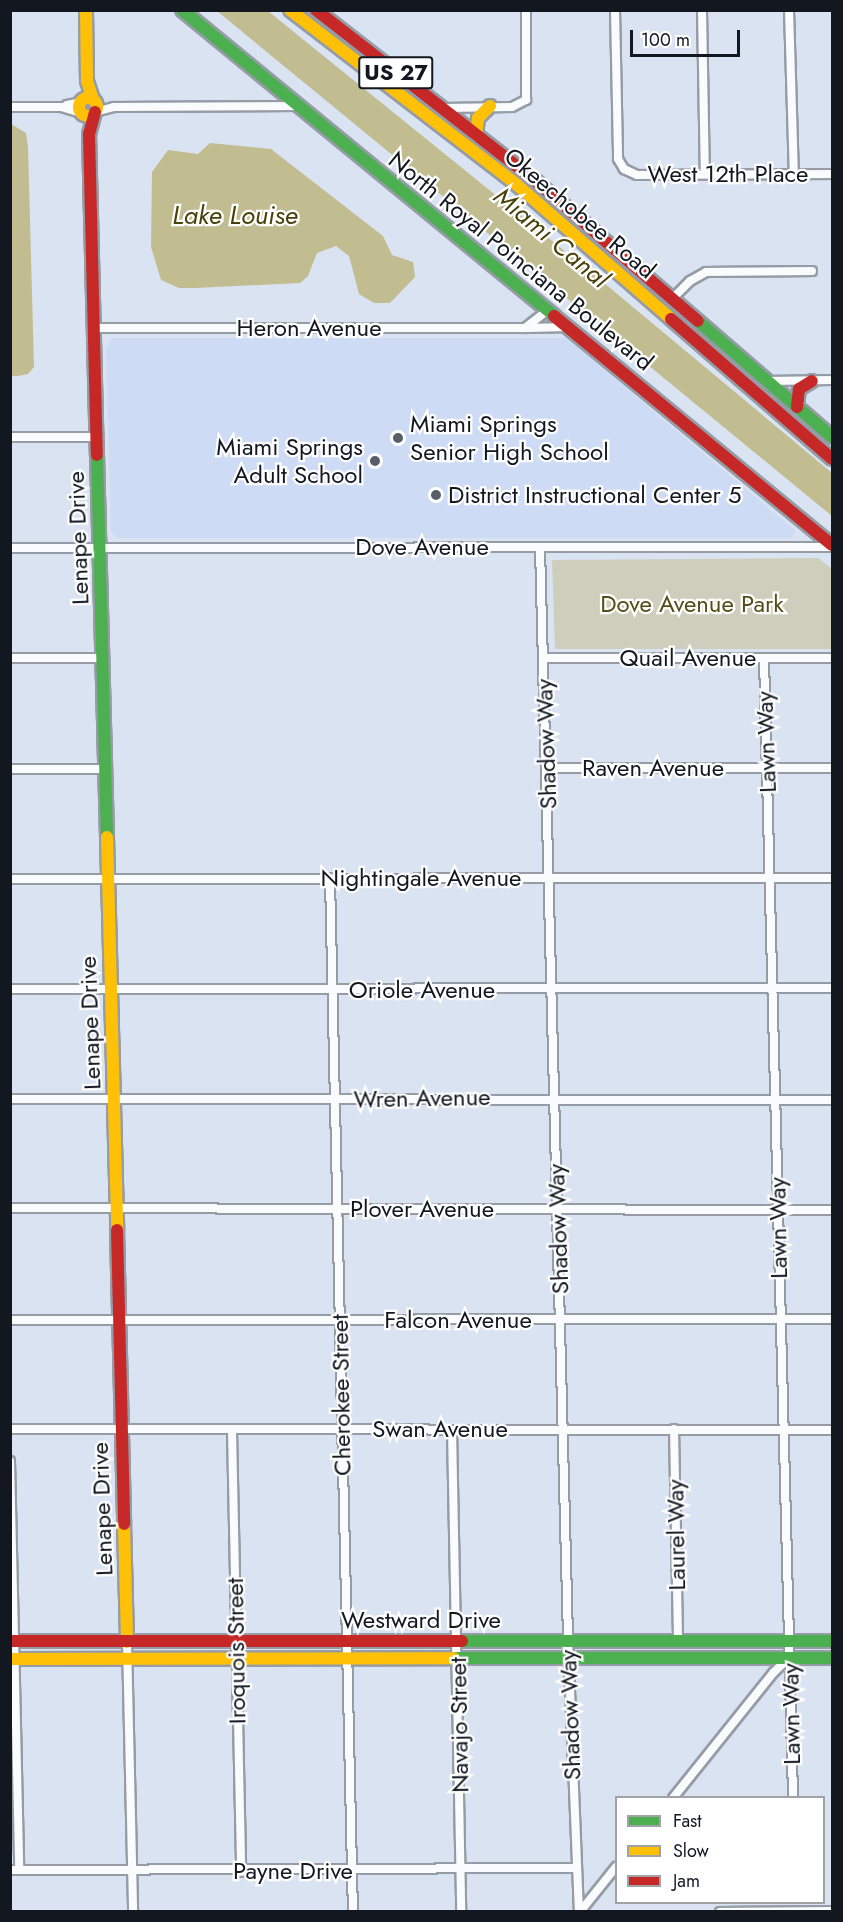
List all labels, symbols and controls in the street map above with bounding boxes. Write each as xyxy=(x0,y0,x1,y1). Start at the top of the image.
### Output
scale bar xyxy=(633,18,742,56)
text: 100 m xyxy=(641,27,690,53)
road number: US 27 xyxy=(357,54,435,92)
street label: Okeechobee Road xyxy=(499,141,661,285)
street label: North Royal Poinciana Boulevard xyxy=(383,145,659,377)
street label: West 12th Place xyxy=(648,160,808,188)
water label: Miami Canal xyxy=(487,181,615,295)
water label: Lake Louise xyxy=(172,200,298,232)
street label: Heron Avenue xyxy=(236,314,382,342)
place label: Miami Springs Senior High School xyxy=(410,410,609,466)
marker: Miami Springs Senior High School xyxy=(391,431,405,445)
place label: Miami Springs Adult School xyxy=(216,433,363,489)
marker: Miami Springs Adult School xyxy=(368,454,382,468)
street label: Lenape Drive xyxy=(61,471,95,605)
place label: District Instructional Center 5 xyxy=(448,481,742,509)
marker: District Instructional Center 5 xyxy=(429,488,443,502)
street label: Dove Avenue xyxy=(355,533,489,561)
park label: Dove Avenue Park xyxy=(600,590,784,618)
street label: Quail Avenue xyxy=(620,644,756,672)
street label: Shadow Way xyxy=(529,678,563,810)
street label: Lawn Way xyxy=(750,691,782,793)
street label: Raven Avenue xyxy=(582,754,724,782)
street label: Nightingale Avenue xyxy=(321,864,521,892)
street label: Lenape Drive xyxy=(73,956,107,1090)
street label: Oriole Avenue xyxy=(349,976,495,1004)
street label: Wren Avenue xyxy=(353,1082,491,1114)
street label: Shadow Way xyxy=(541,1163,575,1295)
street label: Lawn Way xyxy=(763,1177,793,1279)
street label: Plover Avenue xyxy=(350,1195,494,1223)
street label: Falcon Avenue xyxy=(384,1306,532,1334)
street label: Cherokee Street xyxy=(325,1314,357,1476)
street label: Swan Avenue xyxy=(372,1415,508,1443)
street label: Lenape Drive xyxy=(85,1442,119,1576)
street label: Laurel Way xyxy=(661,1479,691,1591)
street label: Iroquois Street xyxy=(220,1577,252,1725)
street label: Westward Drive xyxy=(341,1606,501,1634)
street label: Shadow Way xyxy=(553,1649,587,1781)
street label: Navajo Street xyxy=(443,1657,475,1793)
street label: Lawn Way xyxy=(776,1663,806,1765)
legend xyxy=(615,1796,825,1904)
text: Fast xyxy=(673,1808,702,1834)
text: Slow xyxy=(673,1838,709,1864)
street label: Payne Drive xyxy=(233,1857,353,1885)
text: Jam xyxy=(673,1868,700,1894)

